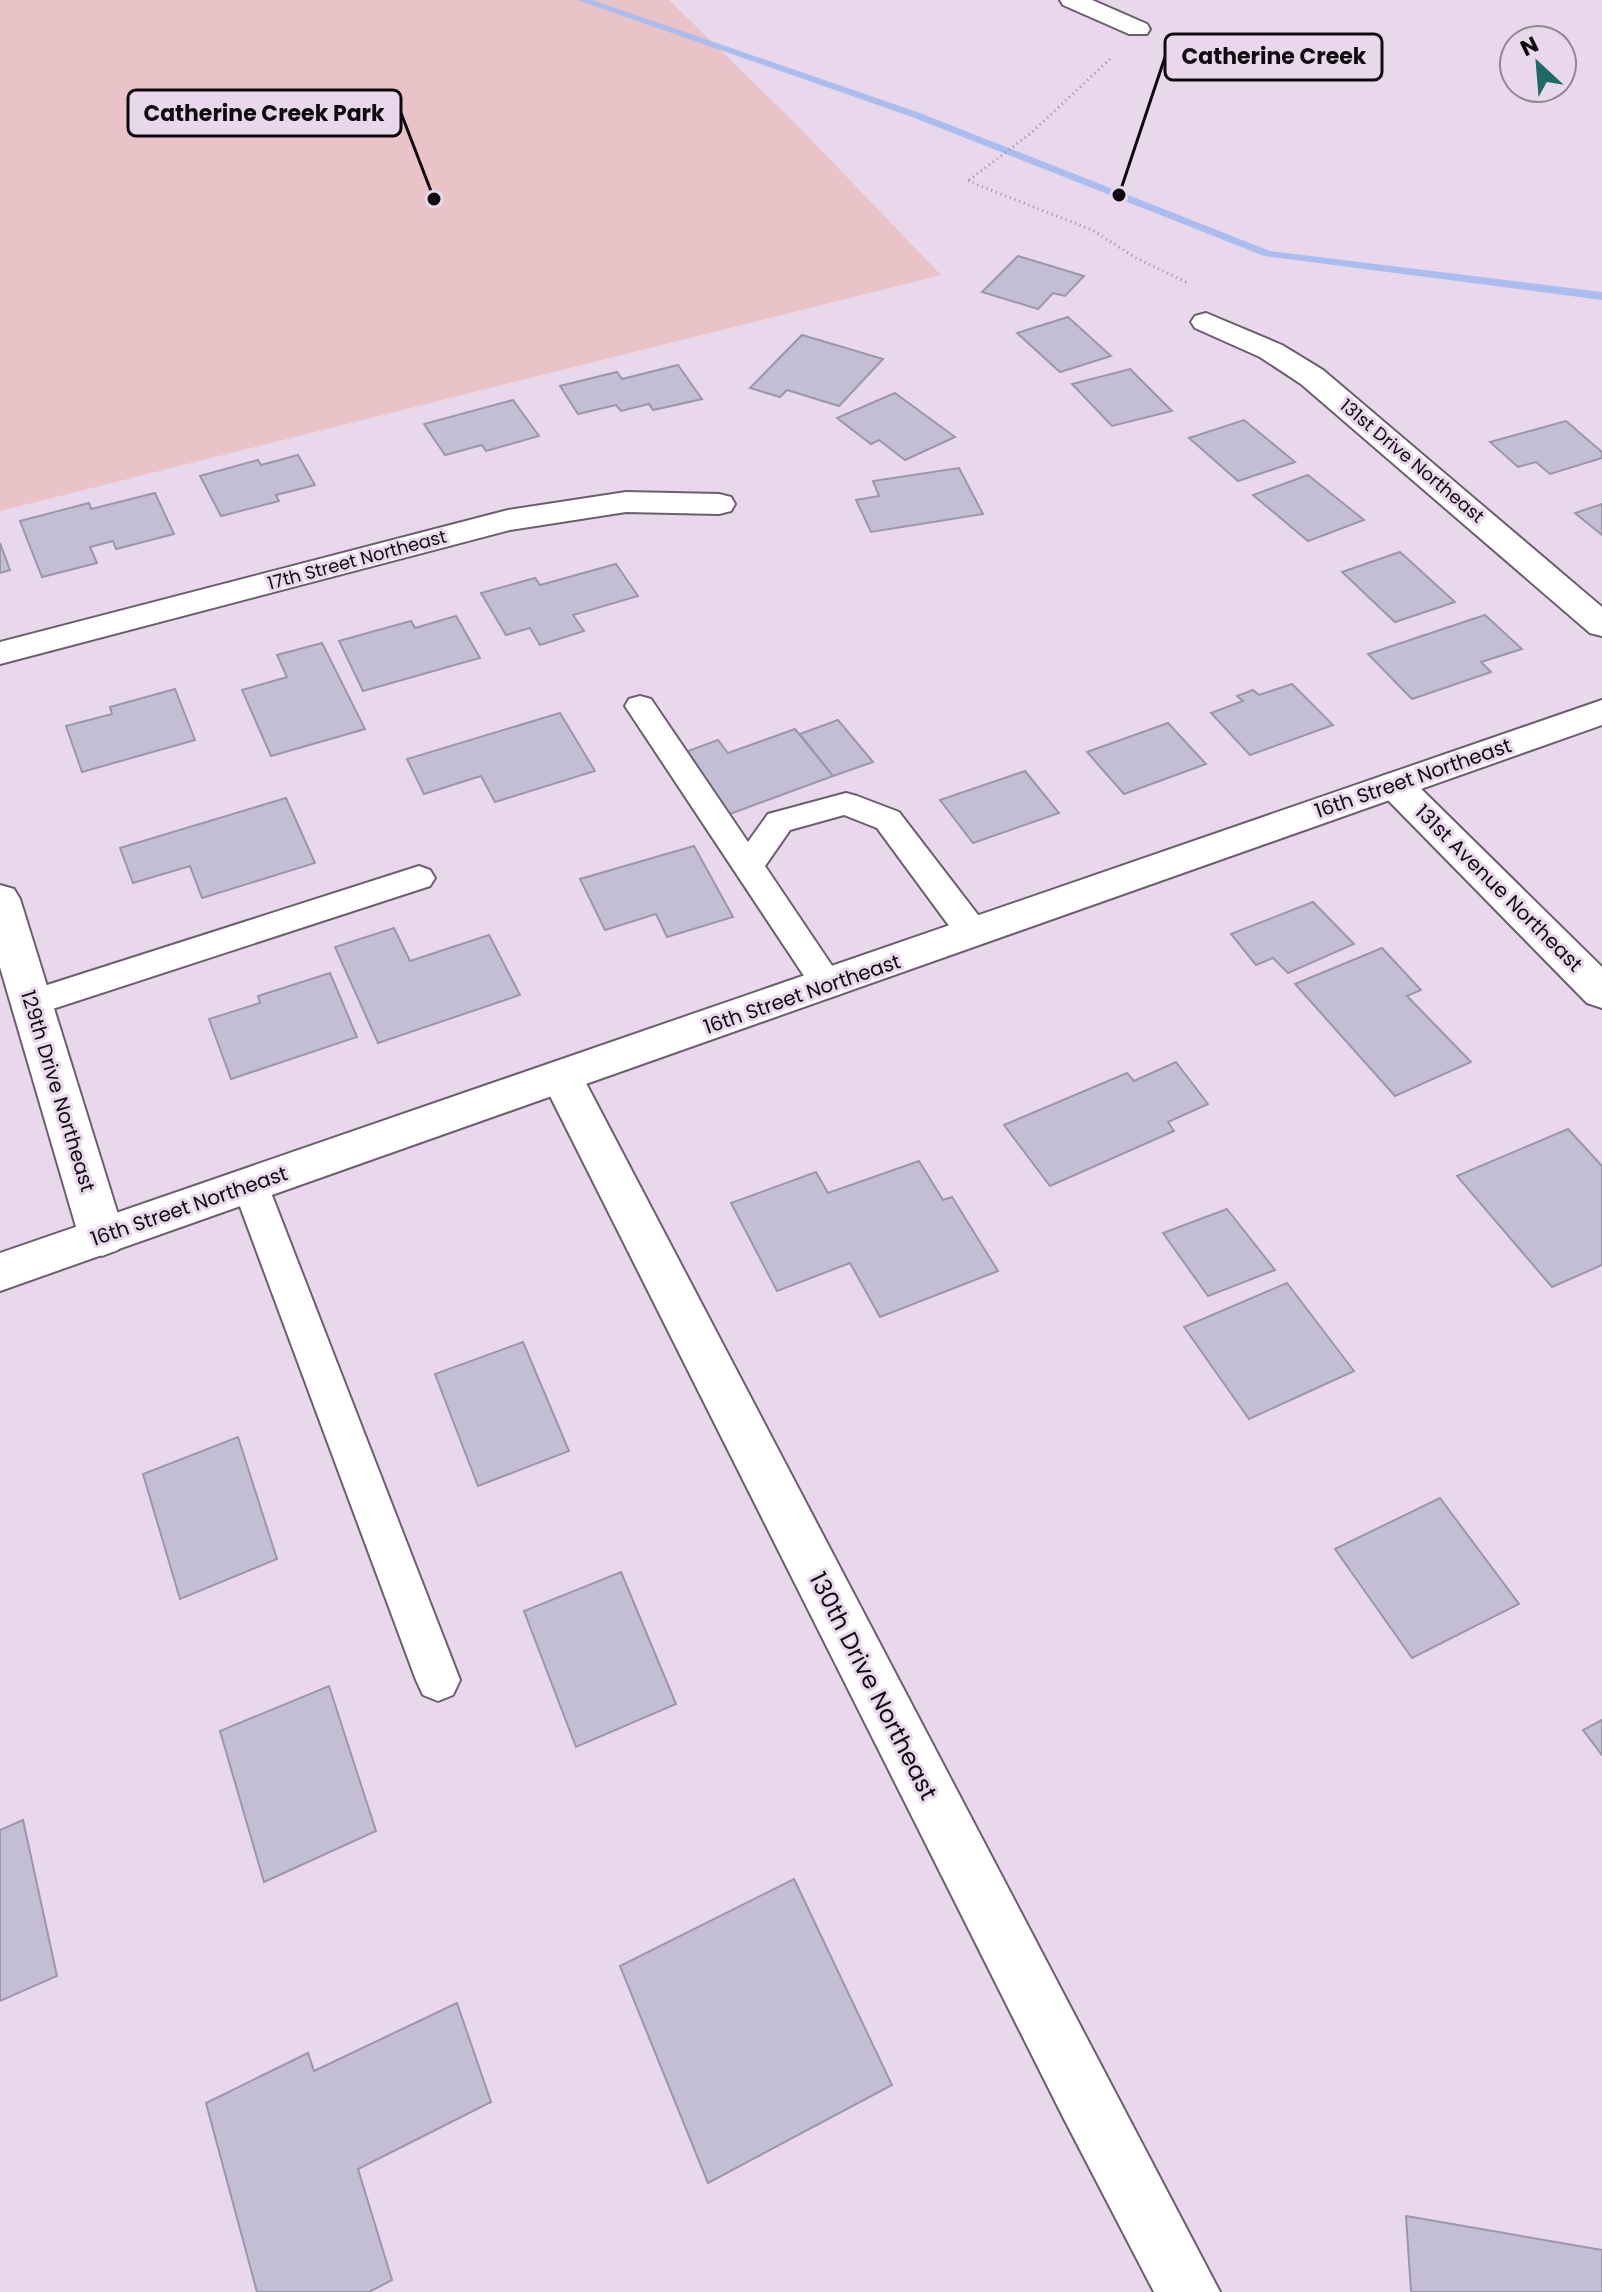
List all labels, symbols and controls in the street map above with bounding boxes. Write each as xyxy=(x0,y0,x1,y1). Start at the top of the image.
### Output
north arrow xyxy=(1498,24,1578,104)
text: N xyxy=(1515,29,1544,64)
callout: Catherine Creek xyxy=(1165,34,1382,80)
text: Catherine Creek xyxy=(1182,41,1367,72)
callout: Catherine Creek Park xyxy=(128,90,401,136)
text: Catherine Creek Park xyxy=(143,98,385,129)
street label: 131st Drive Northeast xyxy=(1335,393,1490,528)
street label: 17th Street Northeast xyxy=(265,524,449,595)
street label: 16th Street Northeast xyxy=(1311,731,1515,825)
street label: 131st Avenue Northeast xyxy=(1409,798,1589,978)
street label: 16th Street Northeast xyxy=(700,947,904,1041)
street label: 129th Drive Northeast xyxy=(14,987,102,1195)
street label: 16th Street Northeast xyxy=(87,1159,291,1253)
street label: 130th Drive Northeast xyxy=(802,1566,945,1805)

